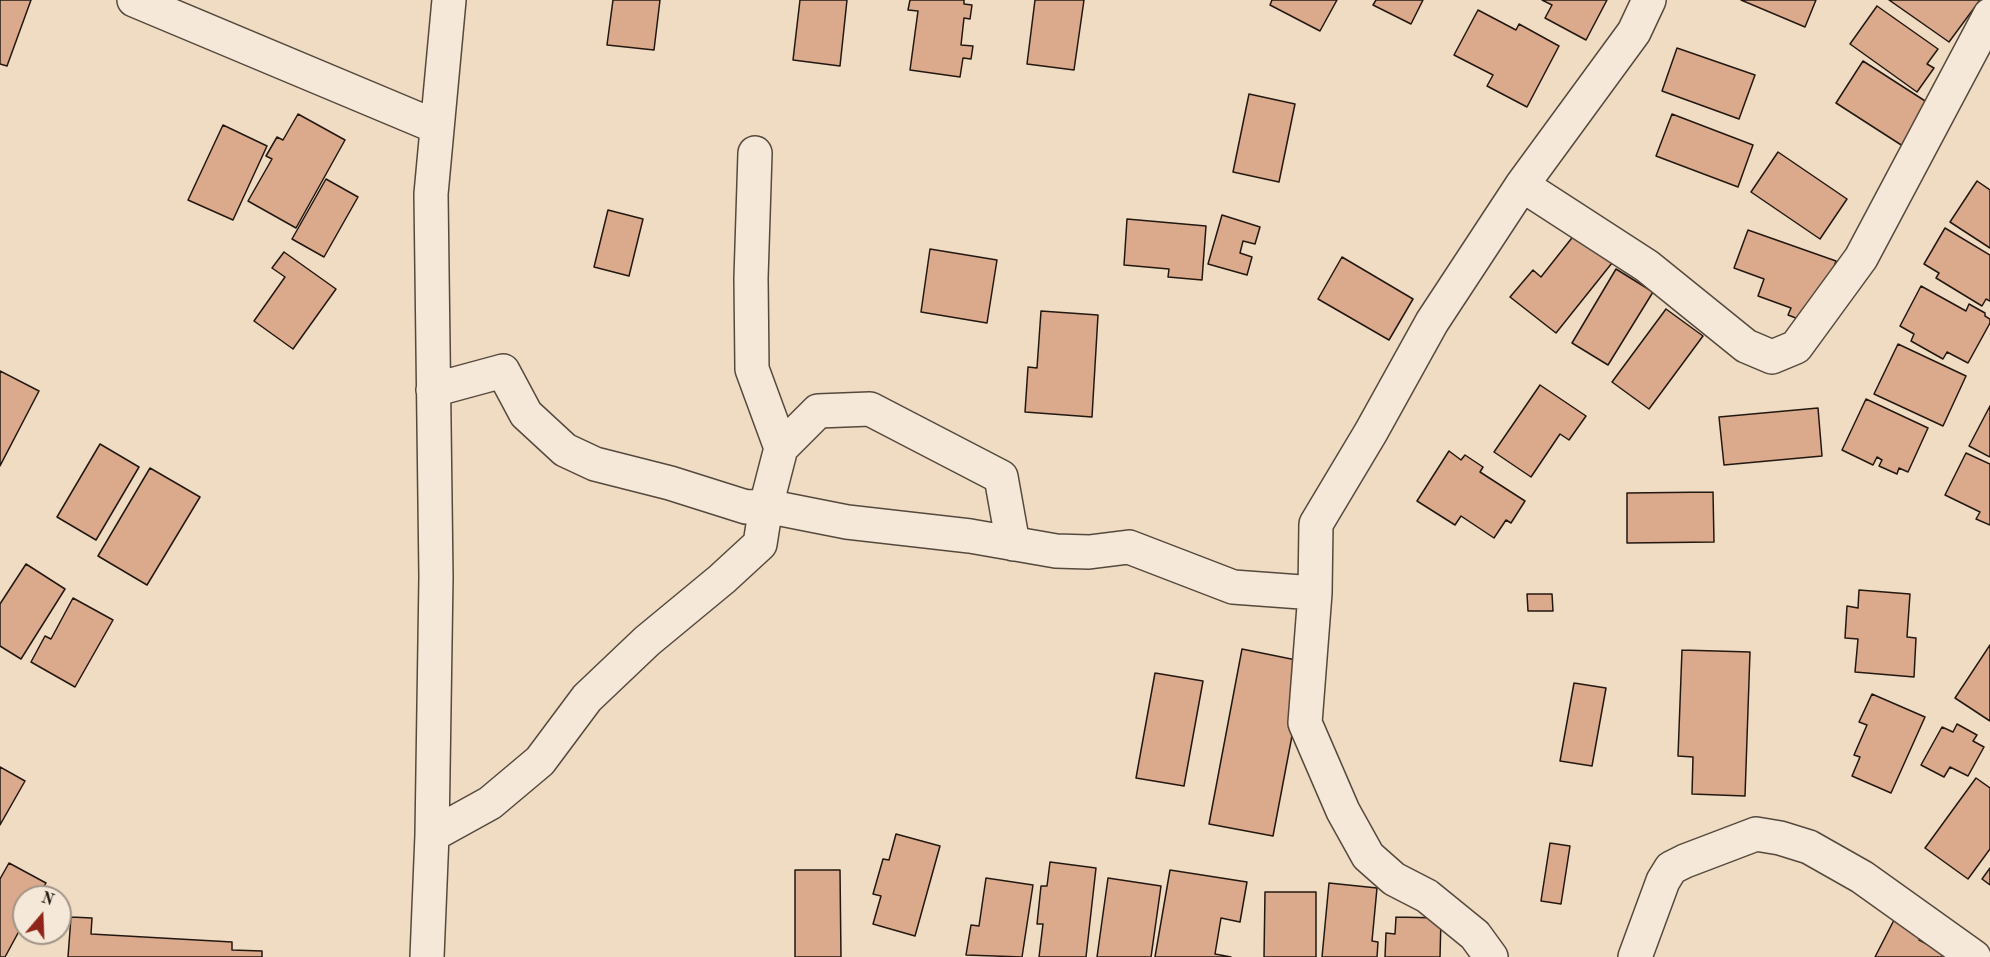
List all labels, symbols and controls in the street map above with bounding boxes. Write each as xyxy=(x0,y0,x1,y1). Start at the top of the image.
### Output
north arrow xyxy=(12,885,72,945)
text: N xyxy=(39,890,56,909)

